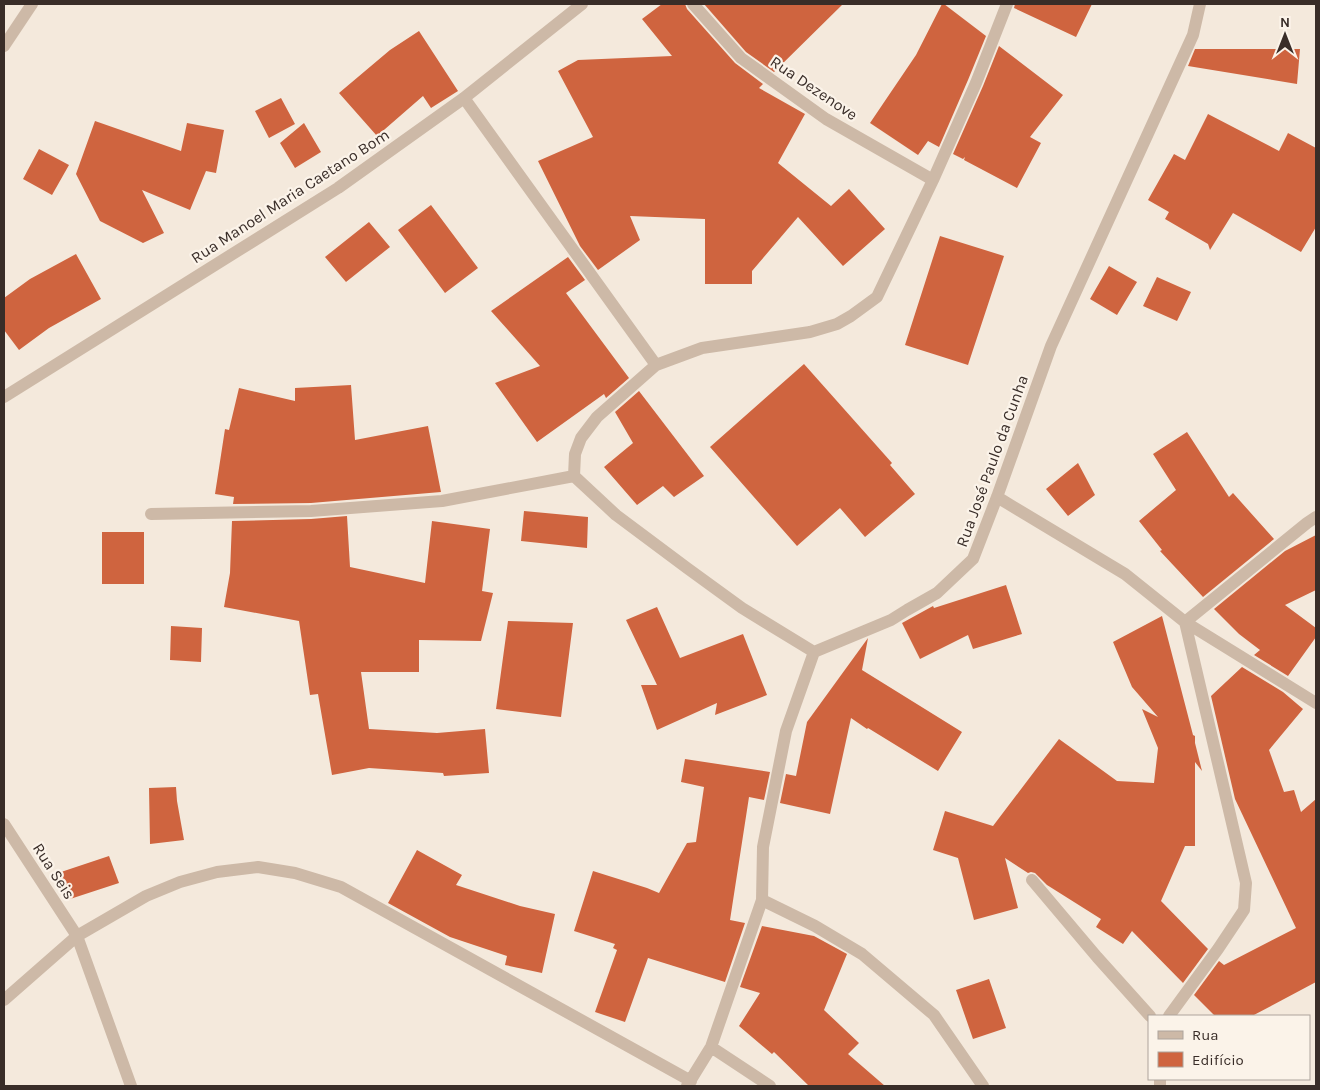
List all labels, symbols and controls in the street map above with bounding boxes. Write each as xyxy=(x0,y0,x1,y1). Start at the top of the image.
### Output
north arrow xyxy=(1260,10,1310,60)
text: N xyxy=(1280,14,1290,31)
street label: Rua Dezenove xyxy=(767,52,861,124)
street label: Rua Manoel Maria Caetano Bom xyxy=(187,125,393,267)
street label: Rua José Paulo da Cunha xyxy=(952,372,1032,550)
street label: Rua Seis xyxy=(29,839,79,903)
legend xyxy=(1148,1015,1310,1080)
text: Rua xyxy=(1192,1026,1219,1044)
text: Edifício xyxy=(1192,1051,1244,1069)

